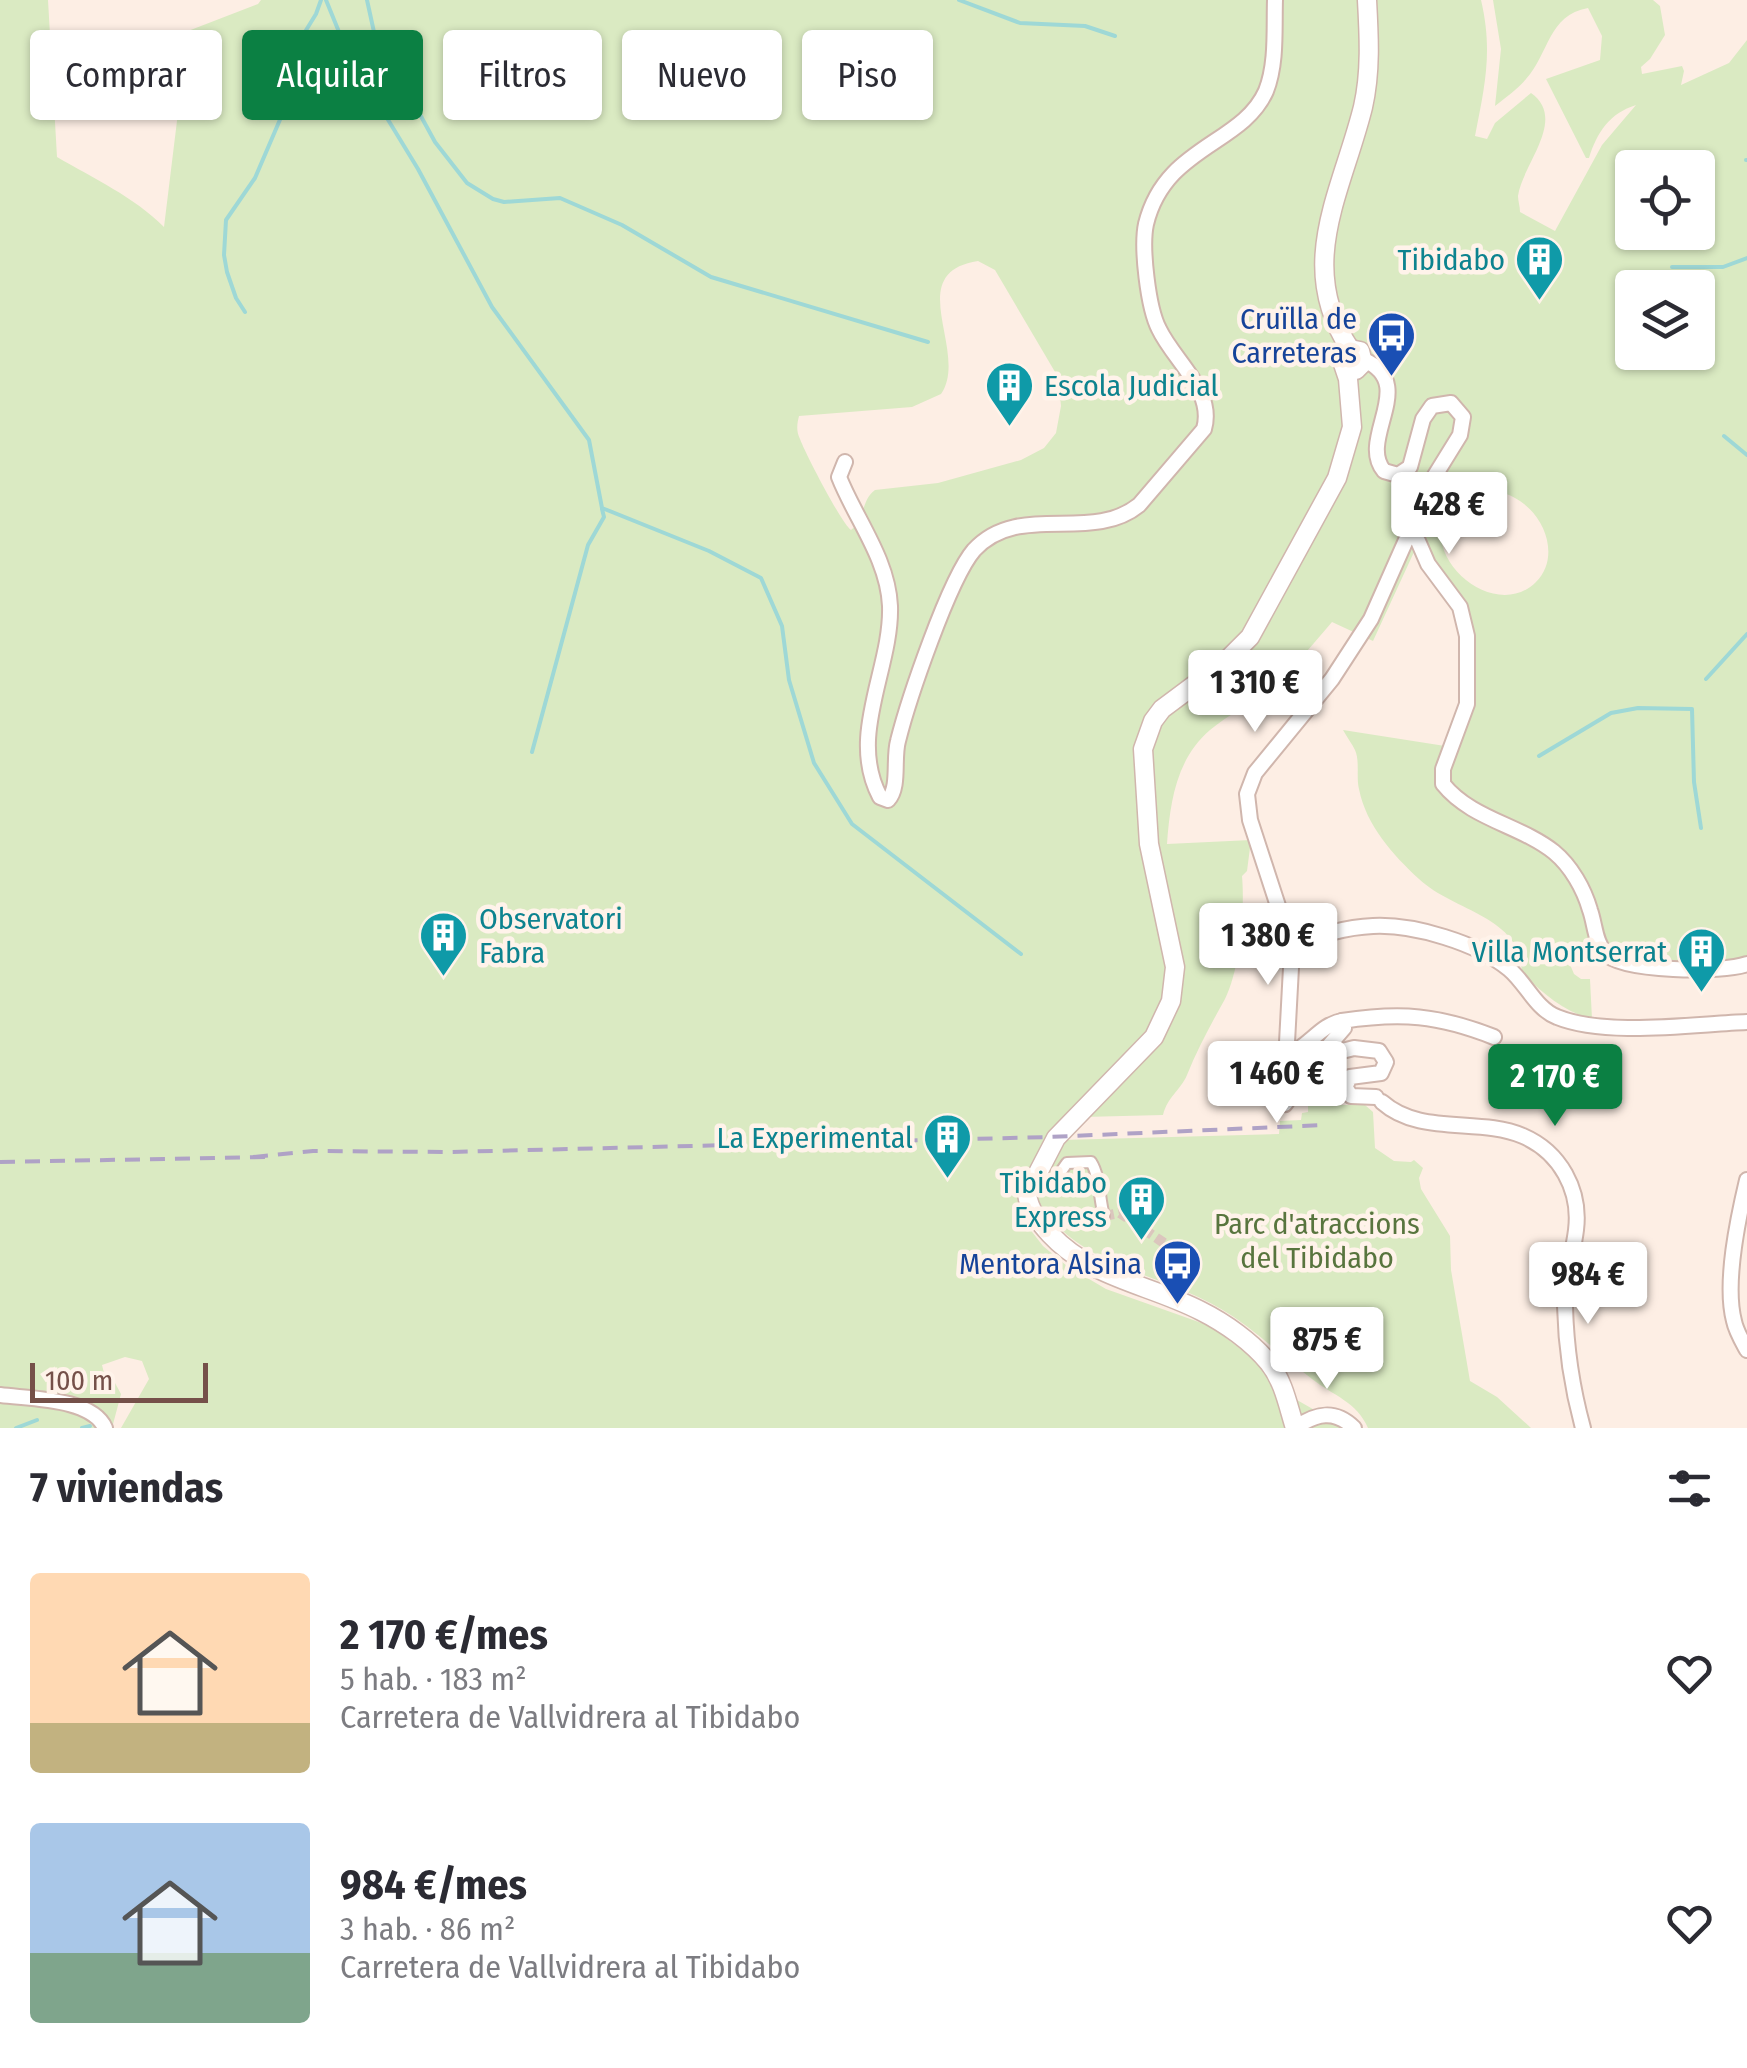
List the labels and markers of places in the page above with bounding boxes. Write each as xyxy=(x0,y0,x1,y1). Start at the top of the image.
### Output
building icon: Tibidabo xyxy=(1514,234,1566,302)
place label: Tibidabo xyxy=(1398,242,1505,278)
place label: Cruïlla de Carreteras xyxy=(1231,301,1357,371)
bus stop icon: Cruïlla de Carreteras xyxy=(1366,310,1418,378)
building icon: Escola Judicial xyxy=(983,360,1035,428)
place label: Escola Judicial xyxy=(1044,368,1219,404)
pin: 428 € xyxy=(1379,472,1519,557)
pin: 1 310 € xyxy=(1163,650,1347,735)
place label: Observatori Fabra xyxy=(479,901,623,971)
pin: 1 380 € xyxy=(1176,903,1360,988)
building icon: Observatori Fabra xyxy=(418,910,470,978)
building icon: Villa Montserrat xyxy=(1676,926,1728,994)
place label: Villa Montserrat xyxy=(1472,934,1667,970)
pin: 1 460 € xyxy=(1185,1041,1369,1126)
pin: 2 170 € xyxy=(1463,1044,1647,1129)
building icon: La Experimental xyxy=(922,1112,974,1180)
place label: La Experimental xyxy=(717,1120,913,1156)
place label: Tibidabo Express xyxy=(1000,1165,1107,1235)
building icon: Tibidabo Express xyxy=(1116,1174,1168,1242)
bus stop icon: Mentora Alsina xyxy=(1151,1238,1203,1306)
pin: 984 € xyxy=(1518,1242,1658,1327)
place label: Mentora Alsina xyxy=(959,1246,1142,1282)
pin: 875 € xyxy=(1257,1307,1397,1392)

